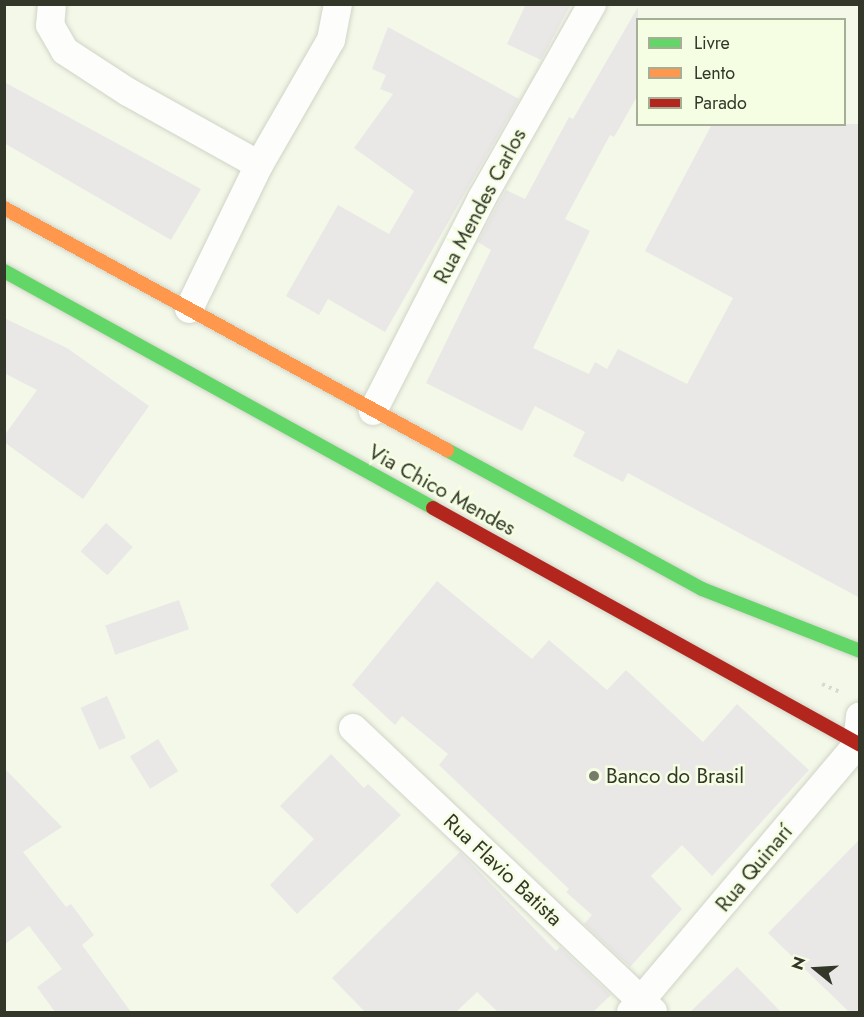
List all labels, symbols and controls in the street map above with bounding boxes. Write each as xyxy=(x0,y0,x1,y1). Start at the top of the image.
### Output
legend xyxy=(636,18,846,126)
text: Livre xyxy=(694,30,730,56)
text: Lento xyxy=(694,60,735,86)
text: Parado xyxy=(694,90,747,116)
street label: Rua Mendes Carlos xyxy=(428,124,532,288)
street label: Via Chico Mendes xyxy=(364,439,520,541)
place label: Banco do Brasil xyxy=(606,763,744,789)
marker: Banco do Brasil xyxy=(587,769,601,783)
street label: Rua Flavio Batista xyxy=(438,809,568,931)
street label: Rua Quinarí xyxy=(710,819,798,917)
north arrow xyxy=(786,939,846,999)
text: N xyxy=(786,954,811,973)

